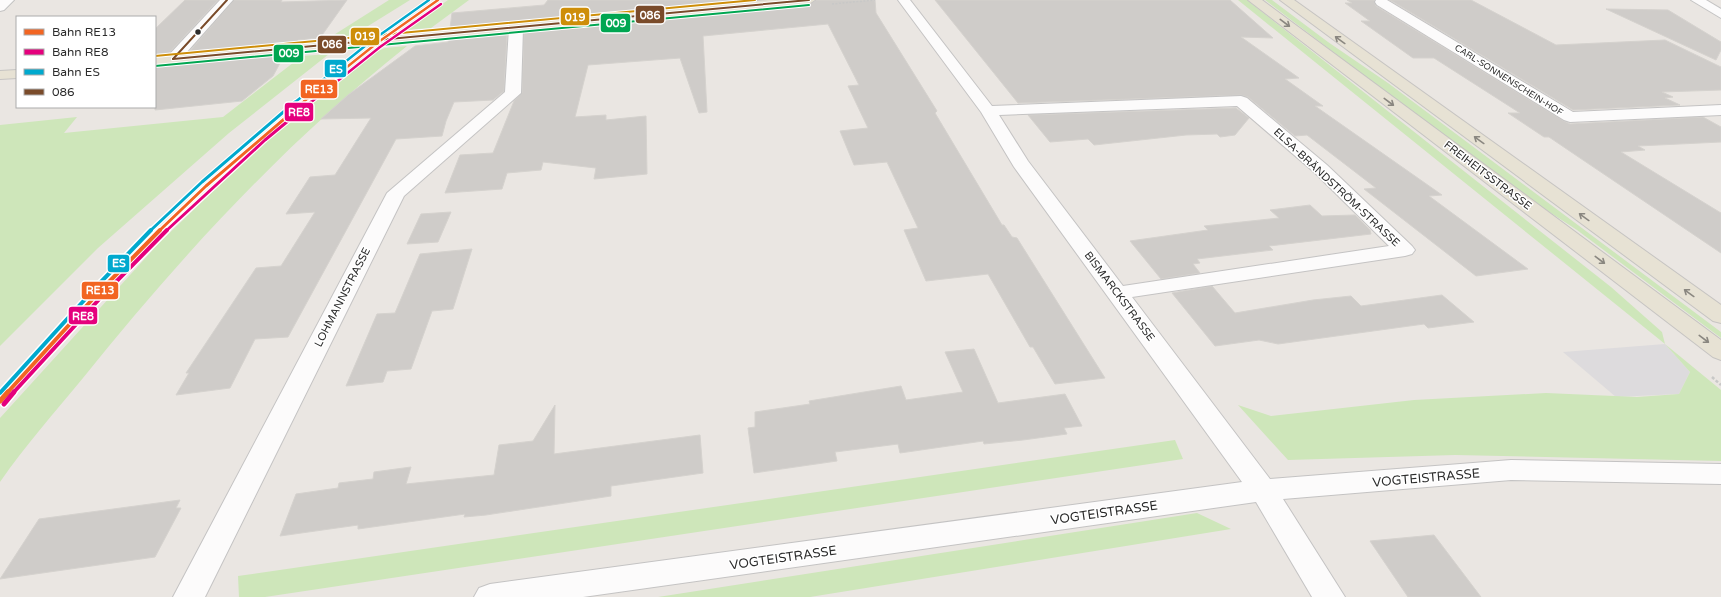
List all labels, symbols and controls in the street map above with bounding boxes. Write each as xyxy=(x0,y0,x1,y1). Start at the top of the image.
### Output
line badge: 086 xyxy=(635,5,665,24)
line badge: 019 xyxy=(560,7,590,26)
text: 086 xyxy=(640,9,660,22)
text: 019 xyxy=(565,11,585,24)
line badge: 009 xyxy=(600,13,631,33)
legend xyxy=(16,16,156,108)
text: 009 xyxy=(606,17,626,30)
one-way arrow xyxy=(1280,19,1291,28)
text: Bahn RE13 xyxy=(52,25,116,39)
unlabelled marker xyxy=(193,27,203,37)
line badge: 019 xyxy=(350,27,380,46)
text: 019 xyxy=(355,30,375,43)
line badge: 086 xyxy=(317,35,347,54)
one-way arrow xyxy=(1335,35,1346,44)
text: 086 xyxy=(322,38,342,51)
street label: CARL-SONNENSCHEIN-HOF xyxy=(1453,42,1565,119)
line badge: 009 xyxy=(273,44,304,63)
text: Bahn RE8 xyxy=(52,45,109,59)
text: 009 xyxy=(279,47,299,60)
line badge: ES xyxy=(324,59,347,78)
text: ES xyxy=(329,63,343,76)
text: Bahn ES xyxy=(52,65,100,79)
line badge: RE13 xyxy=(300,79,338,99)
text: RE13 xyxy=(305,83,333,96)
text: 086 xyxy=(52,85,75,99)
one-way arrow xyxy=(1384,97,1395,106)
line badge: RE8 xyxy=(284,102,314,122)
text: RE8 xyxy=(288,106,310,119)
street label: ELSA-BRÄNDSTRÖM-STRASSE xyxy=(1271,125,1402,249)
one-way arrow xyxy=(1473,136,1484,145)
street label: FREIHEITSSTRASSE xyxy=(1441,138,1534,213)
one-way arrow xyxy=(1579,212,1590,221)
street label: LOHMANNSTRASSE xyxy=(312,245,373,349)
street label: BISMARCKSTRASSE xyxy=(1082,249,1158,344)
line badge: ES xyxy=(107,254,130,273)
one-way arrow xyxy=(1595,256,1606,265)
text: ES xyxy=(112,257,126,270)
line badge: RE13 xyxy=(81,281,119,300)
text: RE13 xyxy=(86,284,114,297)
one-way arrow xyxy=(1684,289,1695,297)
line badge: RE8 xyxy=(68,306,98,325)
text: RE8 xyxy=(72,310,94,323)
one-way arrow xyxy=(1698,335,1709,343)
street label: VOGTEISTRASSE xyxy=(1372,465,1481,491)
street label: VOGTEISTRASSE xyxy=(1050,498,1159,528)
street label: VOGTEISTRASSE xyxy=(729,543,838,573)

